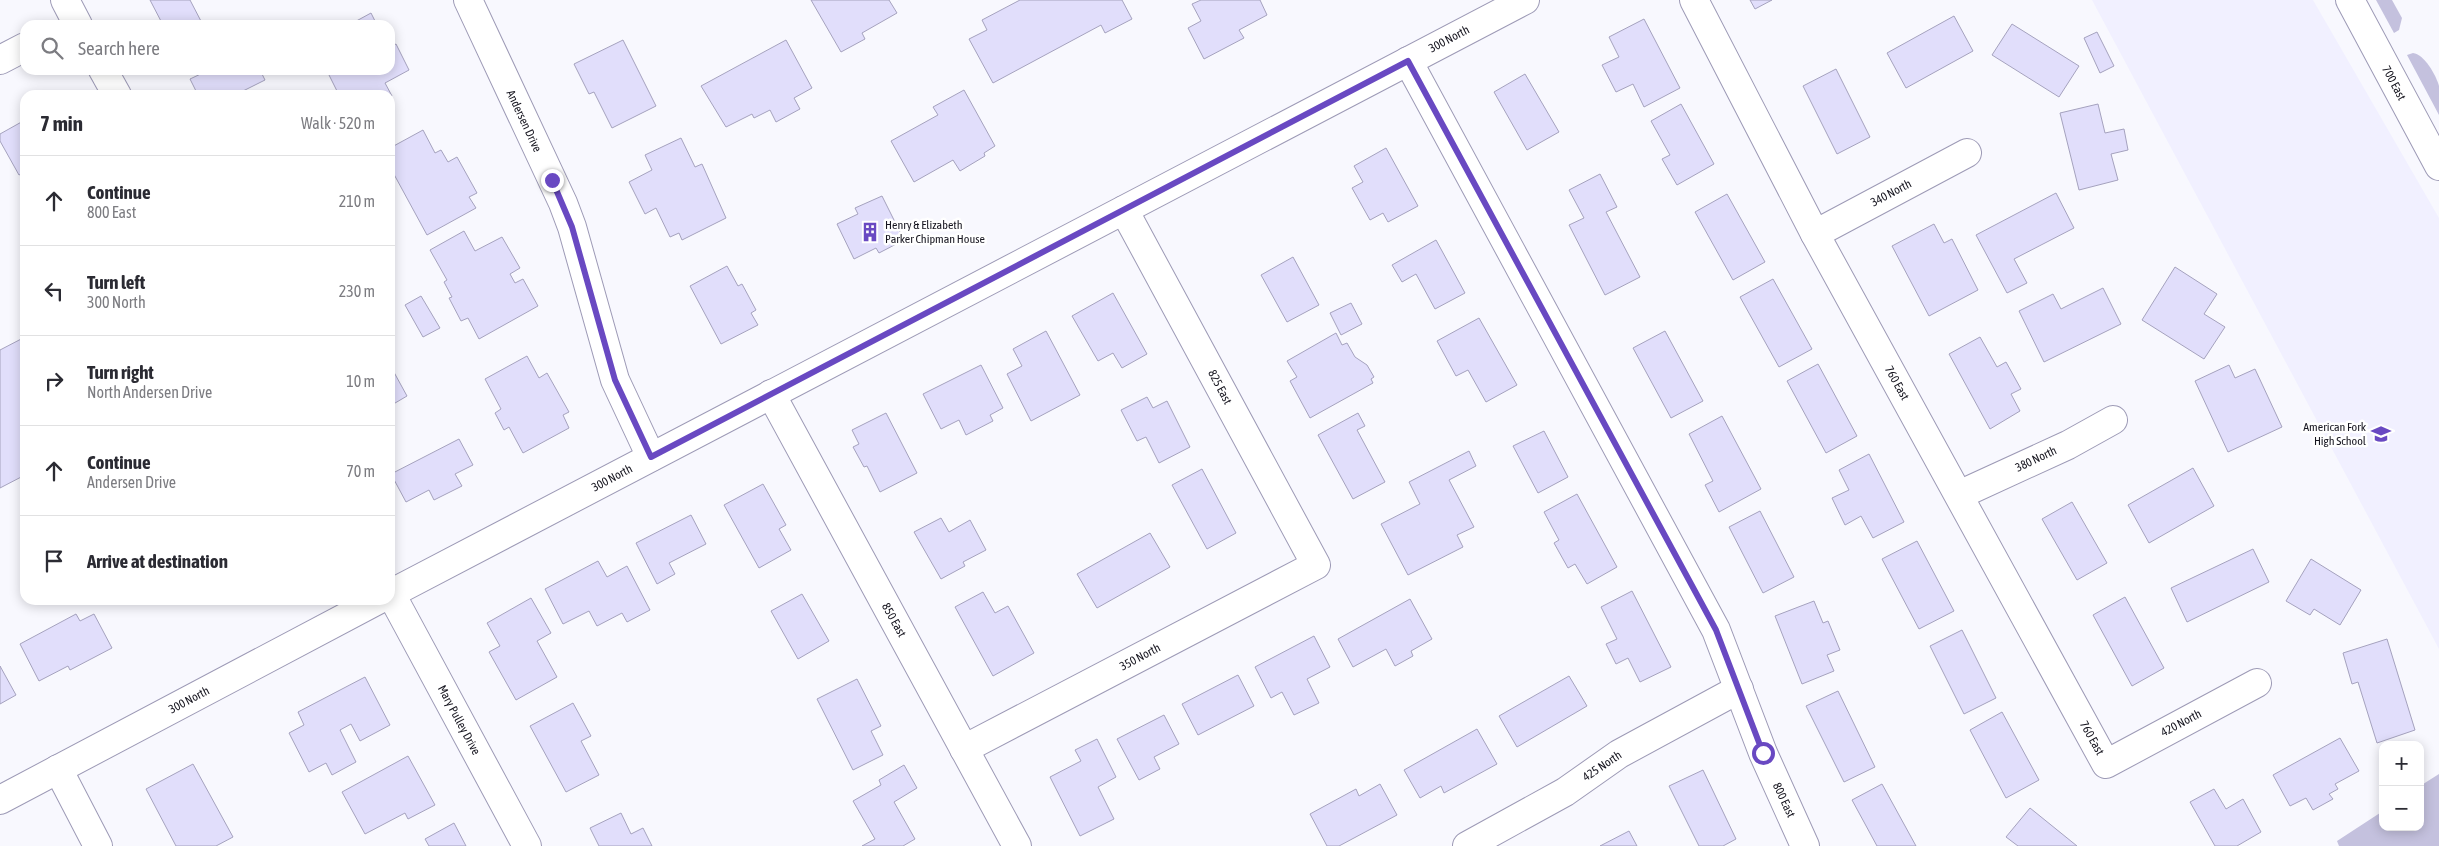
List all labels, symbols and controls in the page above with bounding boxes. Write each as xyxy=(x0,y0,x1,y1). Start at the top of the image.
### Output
search box xyxy=(20,20,395,75)
street label: 300 North xyxy=(1426,22,1472,56)
icon: search xyxy=(38,34,66,62)
text: Search here xyxy=(78,37,160,59)
street label: 700 East xyxy=(2379,63,2409,103)
street label: Andersen Drive xyxy=(504,88,544,154)
text: 7 min xyxy=(40,111,83,135)
text: Walk · 520 m xyxy=(301,114,375,132)
route end xyxy=(541,169,564,192)
street label: 340 North xyxy=(1868,176,1914,210)
text: Continue xyxy=(87,181,151,203)
icon: ahead xyxy=(40,187,68,215)
text: 210 m xyxy=(339,192,375,210)
text: 800 East xyxy=(87,203,136,221)
place label: Henry & Elizabeth Parker Chipman House xyxy=(885,218,985,246)
building icon: Henry & Elizabeth Parker Chipman House xyxy=(859,221,881,243)
text: Turn left xyxy=(87,271,145,293)
icon: left xyxy=(40,277,68,305)
text: 230 m xyxy=(339,282,375,300)
text: 300 North xyxy=(87,293,146,311)
text: Turn right xyxy=(87,361,154,383)
street label: 760 East xyxy=(1882,363,1912,403)
icon: right xyxy=(40,367,68,395)
street label: 825 East xyxy=(1205,367,1235,407)
text: 10 m xyxy=(346,372,375,390)
text: North Andersen Drive xyxy=(87,383,212,401)
place label: American Fork High School xyxy=(2303,420,2367,448)
school or university icon: American Fork High School xyxy=(2370,423,2392,445)
street label: 380 North xyxy=(2013,443,2059,475)
text: Continue xyxy=(87,451,151,473)
icon: ahead xyxy=(40,457,68,485)
street label: 300 North xyxy=(589,461,635,495)
text: 70 m xyxy=(346,462,375,480)
text: Andersen Drive xyxy=(87,473,176,491)
icon: arrive xyxy=(40,547,68,575)
text: Arrive at destination xyxy=(87,550,228,572)
street label: 850 East xyxy=(879,600,909,640)
street label: 350 North xyxy=(1117,640,1163,674)
street label: 300 North xyxy=(166,683,212,717)
street label: Mary Pulley Drive xyxy=(435,683,483,757)
street label: 420 North xyxy=(2158,706,2204,740)
street label: 760 East xyxy=(2077,718,2107,758)
map controls xyxy=(2379,741,2424,831)
button: + xyxy=(2379,741,2424,786)
route start xyxy=(1752,742,1775,765)
street label: 425 North xyxy=(1580,748,1624,784)
street label: 800 East xyxy=(1770,780,1798,820)
button: − xyxy=(2379,786,2424,831)

